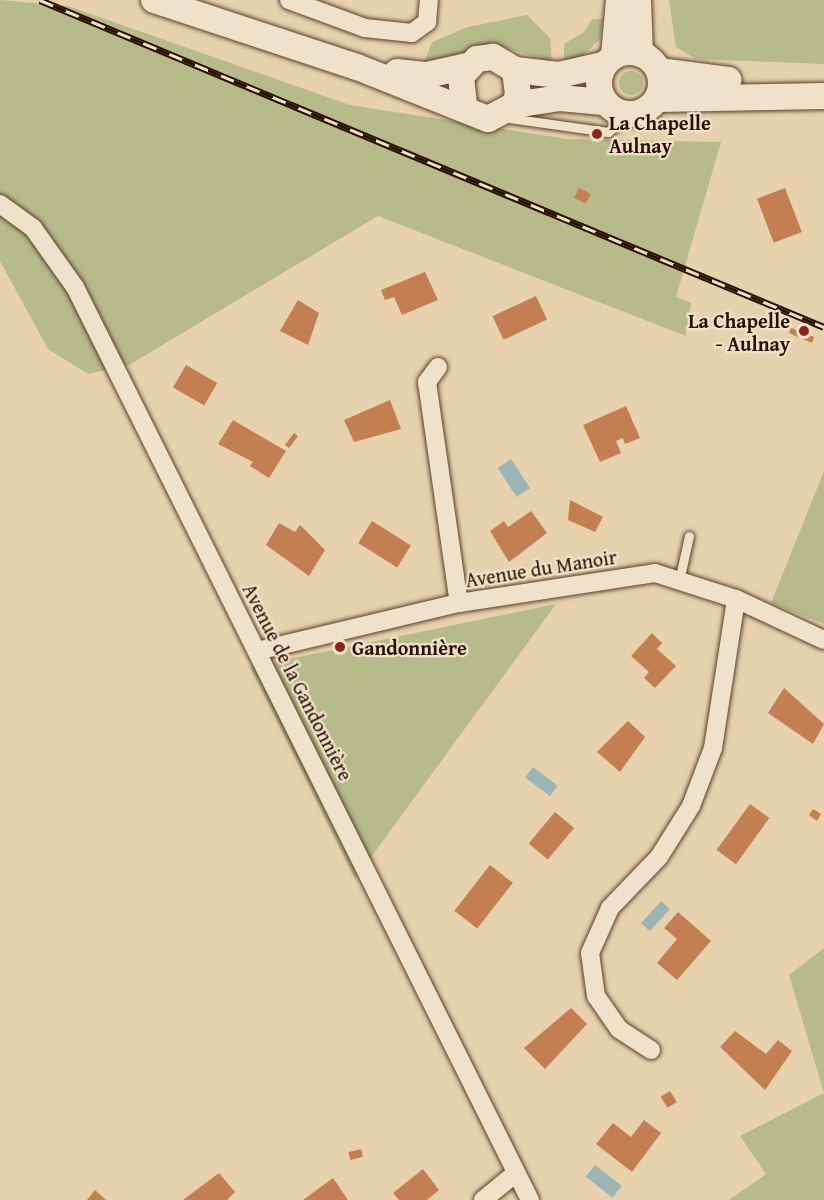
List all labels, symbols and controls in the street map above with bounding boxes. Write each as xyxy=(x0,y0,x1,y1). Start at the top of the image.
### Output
place label: La Chapelle Aulnay xyxy=(609,110,711,157)
marker: La Chapelle Aulnay xyxy=(590,127,604,141)
place label: La Chapelle - Aulnay xyxy=(688,308,790,355)
marker: La Chapelle - Aulnay xyxy=(795,322,813,340)
street label: Avenue du Manoir xyxy=(464,544,618,592)
street label: Avenue de la Gandonnière xyxy=(238,579,358,785)
place label: Gandonnière xyxy=(352,635,467,659)
marker: Gandonnière xyxy=(333,640,347,654)

